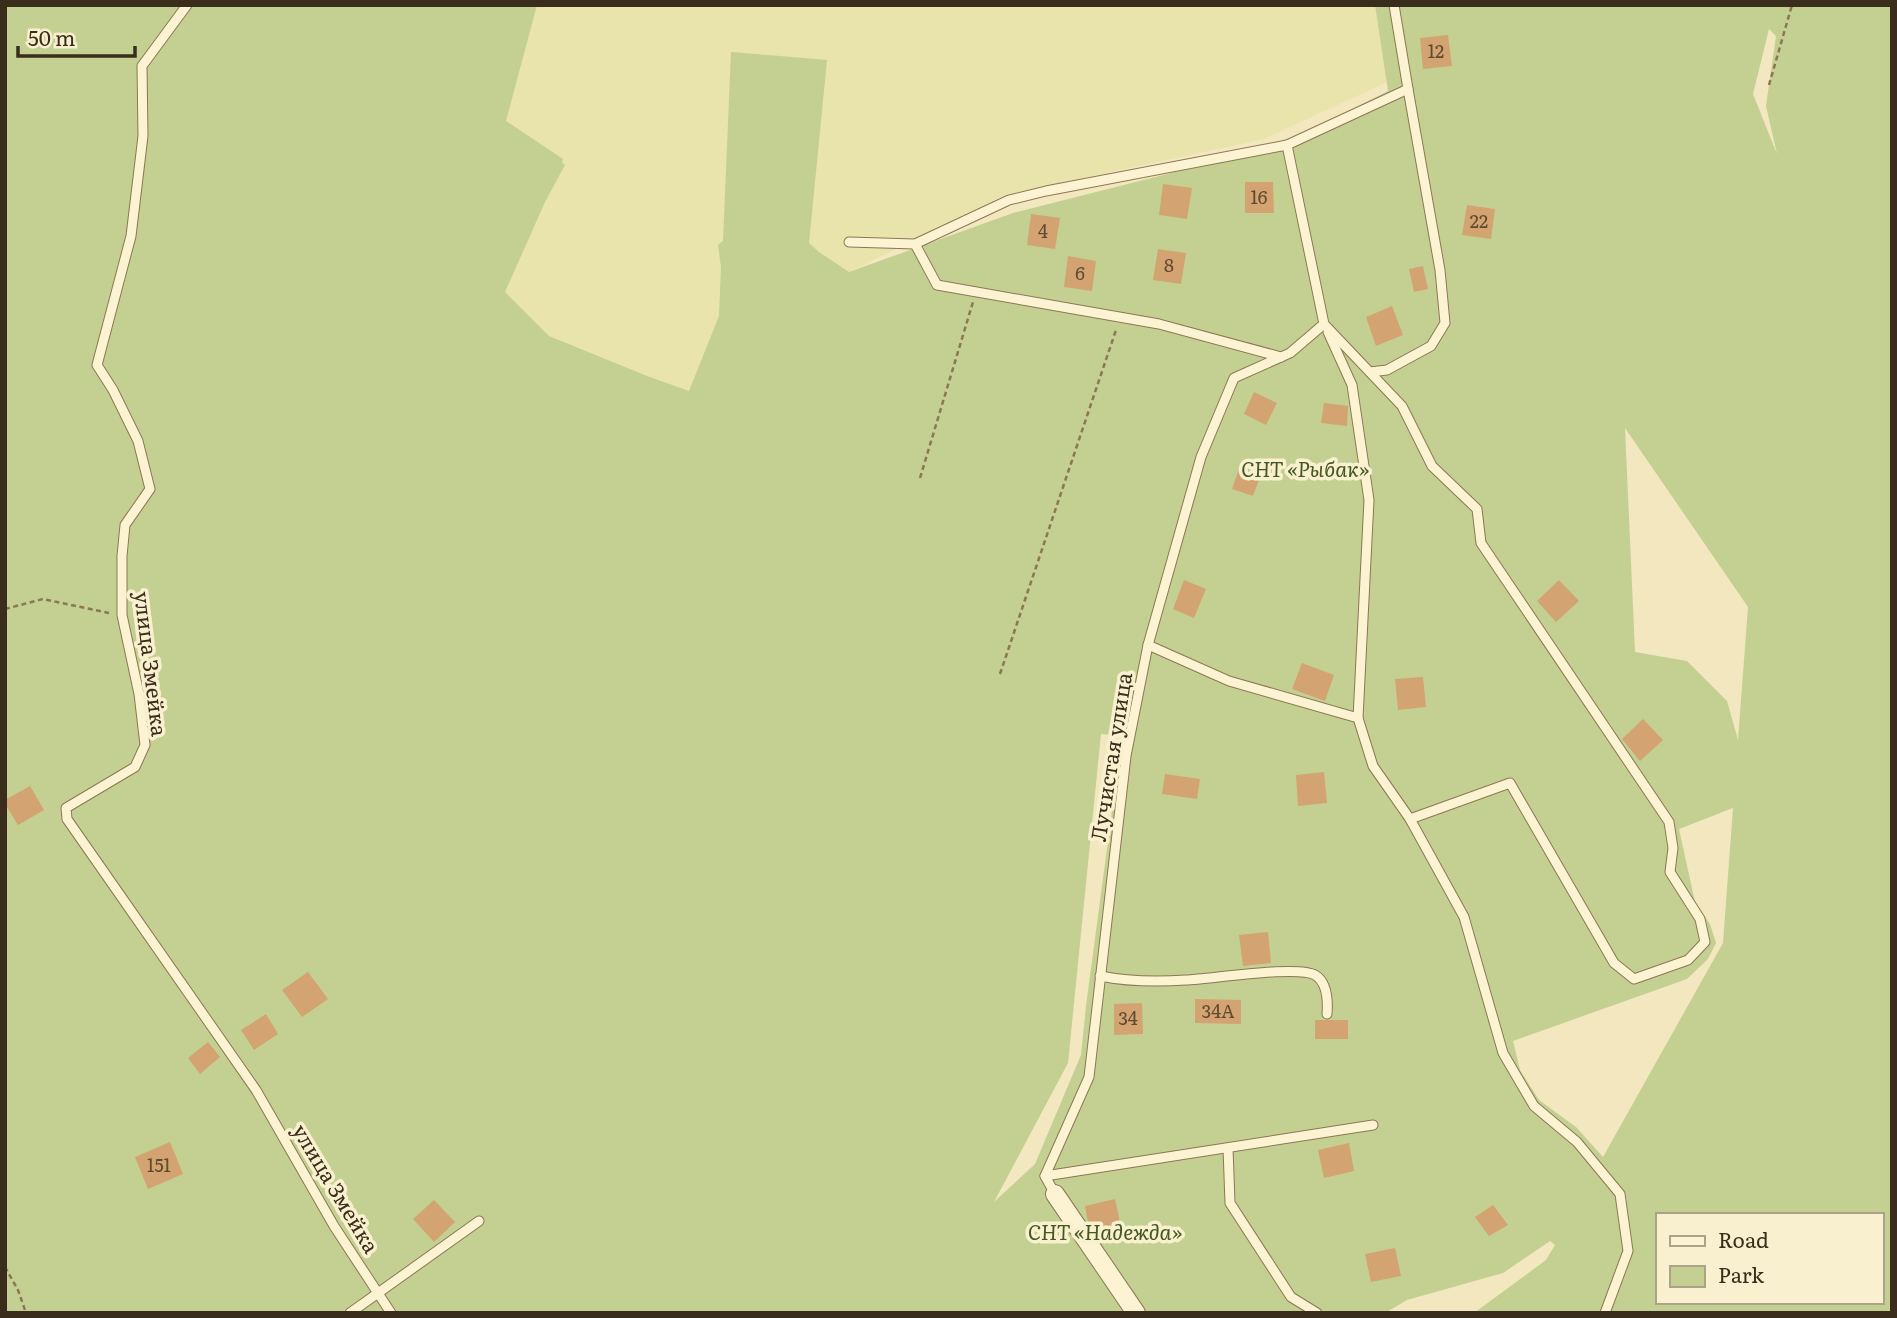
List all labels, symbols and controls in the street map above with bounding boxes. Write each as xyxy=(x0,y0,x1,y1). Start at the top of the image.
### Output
scale bar xyxy=(18,14,135,58)
text: 50 m xyxy=(28,21,75,52)
house number: 12 xyxy=(1428,37,1444,64)
house number: 16 xyxy=(1251,183,1268,210)
house number: 22 xyxy=(1470,207,1488,234)
house number: 4 xyxy=(1038,217,1048,244)
house number: 8 xyxy=(1164,251,1174,278)
house number: 6 xyxy=(1075,259,1085,286)
park label: СНТ «Рыбак» xyxy=(1241,452,1370,483)
street label: улица Змейка xyxy=(128,589,177,739)
street label: Лучистая улица xyxy=(1081,669,1138,843)
house number: 34А xyxy=(1202,997,1234,1024)
house number: 34 xyxy=(1118,1004,1138,1031)
street label: улица Змейка xyxy=(286,1117,388,1259)
house number: 151 xyxy=(147,1151,171,1178)
legend xyxy=(1656,1213,1883,1304)
park label: СНТ «Надежда» xyxy=(1028,1215,1183,1246)
text: Road xyxy=(1718,1223,1769,1254)
text: Park xyxy=(1718,1258,1764,1289)

